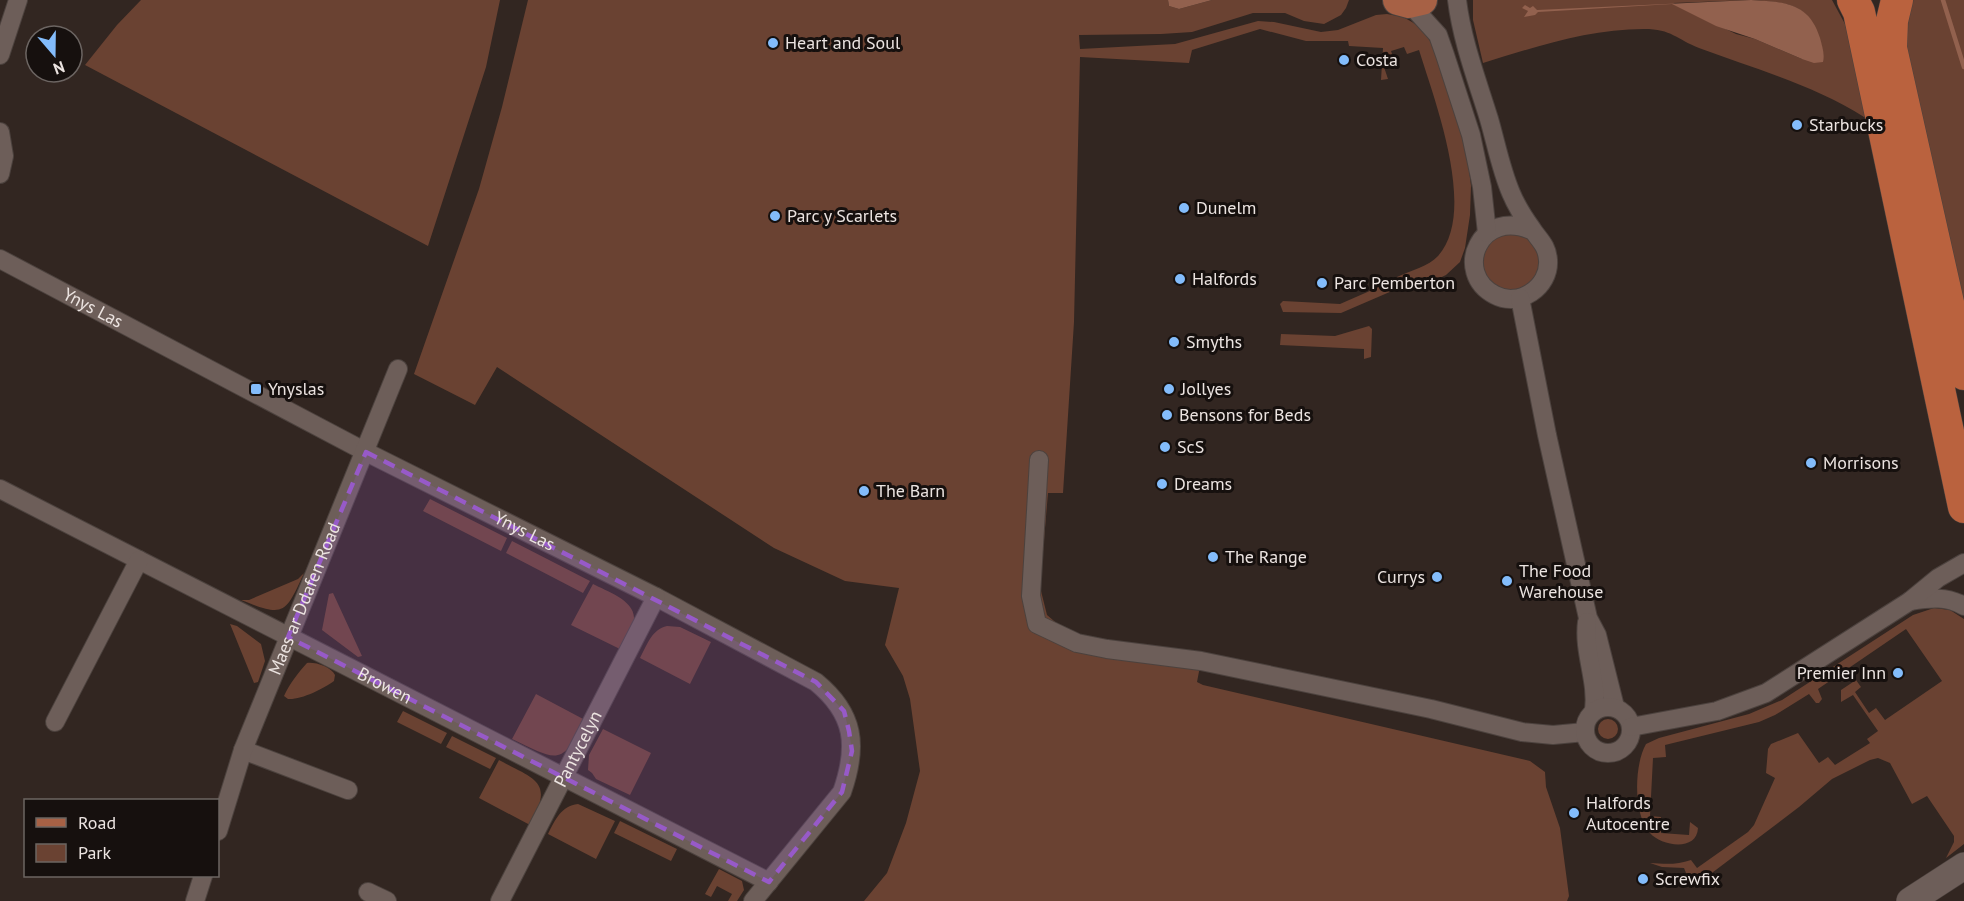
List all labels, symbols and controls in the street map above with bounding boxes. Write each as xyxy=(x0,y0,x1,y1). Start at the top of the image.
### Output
north arrow xyxy=(24,24,84,84)
place label: Heart and Soul xyxy=(785,31,901,54)
marker: Heart and Soul xyxy=(766,36,780,50)
place label: Costa xyxy=(1356,48,1398,71)
marker: Costa xyxy=(1337,53,1351,67)
text: N xyxy=(51,57,67,79)
place label: Starbucks xyxy=(1809,113,1883,136)
marker: Starbucks xyxy=(1790,118,1804,132)
place label: Dunelm xyxy=(1196,196,1256,219)
marker: Dunelm xyxy=(1177,201,1191,215)
place label: Parc y Scarlets xyxy=(787,204,897,227)
marker: Parc y Scarlets xyxy=(768,209,782,223)
place label: Halfords xyxy=(1192,267,1257,290)
place label: Parc Pemberton xyxy=(1334,271,1455,294)
marker: Halfords xyxy=(1173,272,1187,286)
marker: Parc Pemberton xyxy=(1315,276,1329,290)
street label: Ynys Las xyxy=(59,282,127,333)
place label: Smyths xyxy=(1186,330,1242,353)
marker: Smyths xyxy=(1167,335,1181,349)
place label: Ynyslas xyxy=(268,377,324,400)
place label: Jollyes xyxy=(1180,377,1231,400)
marker: Ynyslas xyxy=(249,382,263,396)
marker: Jollyes xyxy=(1162,382,1176,396)
place label: Bensons for Beds xyxy=(1179,403,1311,426)
marker: Bensons for Beds xyxy=(1160,408,1174,422)
place label: ScS xyxy=(1177,435,1204,458)
marker: ScS xyxy=(1158,440,1172,454)
place label: Morrisons xyxy=(1823,451,1899,474)
marker: Morrisons xyxy=(1804,456,1818,470)
place label: Dreams xyxy=(1174,472,1232,495)
marker: Dreams xyxy=(1155,477,1169,491)
place label: The Barn xyxy=(876,479,945,502)
marker: The Barn xyxy=(857,484,871,498)
street label: Ynys Las xyxy=(491,506,559,556)
street label: Maes ar Ddafen Road xyxy=(263,519,345,678)
place label: The Range xyxy=(1225,545,1307,568)
marker: The Range xyxy=(1206,550,1220,564)
place label: The Food Warehouse xyxy=(1519,559,1603,603)
place label: Currys xyxy=(1377,565,1425,588)
marker: Currys xyxy=(1430,570,1444,584)
marker: The Food Warehouse xyxy=(1500,574,1514,588)
place label: Premier Inn xyxy=(1797,661,1886,684)
street label: Browen xyxy=(354,662,416,709)
marker: Premier Inn xyxy=(1891,666,1905,680)
street label: Pantycelyn xyxy=(548,706,607,791)
place label: Halfords Autocentre xyxy=(1586,791,1670,835)
legend xyxy=(24,799,219,877)
marker: Halfords Autocentre xyxy=(1567,806,1581,820)
text: Road xyxy=(78,811,116,834)
text: Park xyxy=(78,841,111,864)
place label: Screwfix xyxy=(1655,867,1720,890)
marker: Screwfix xyxy=(1636,872,1650,886)

